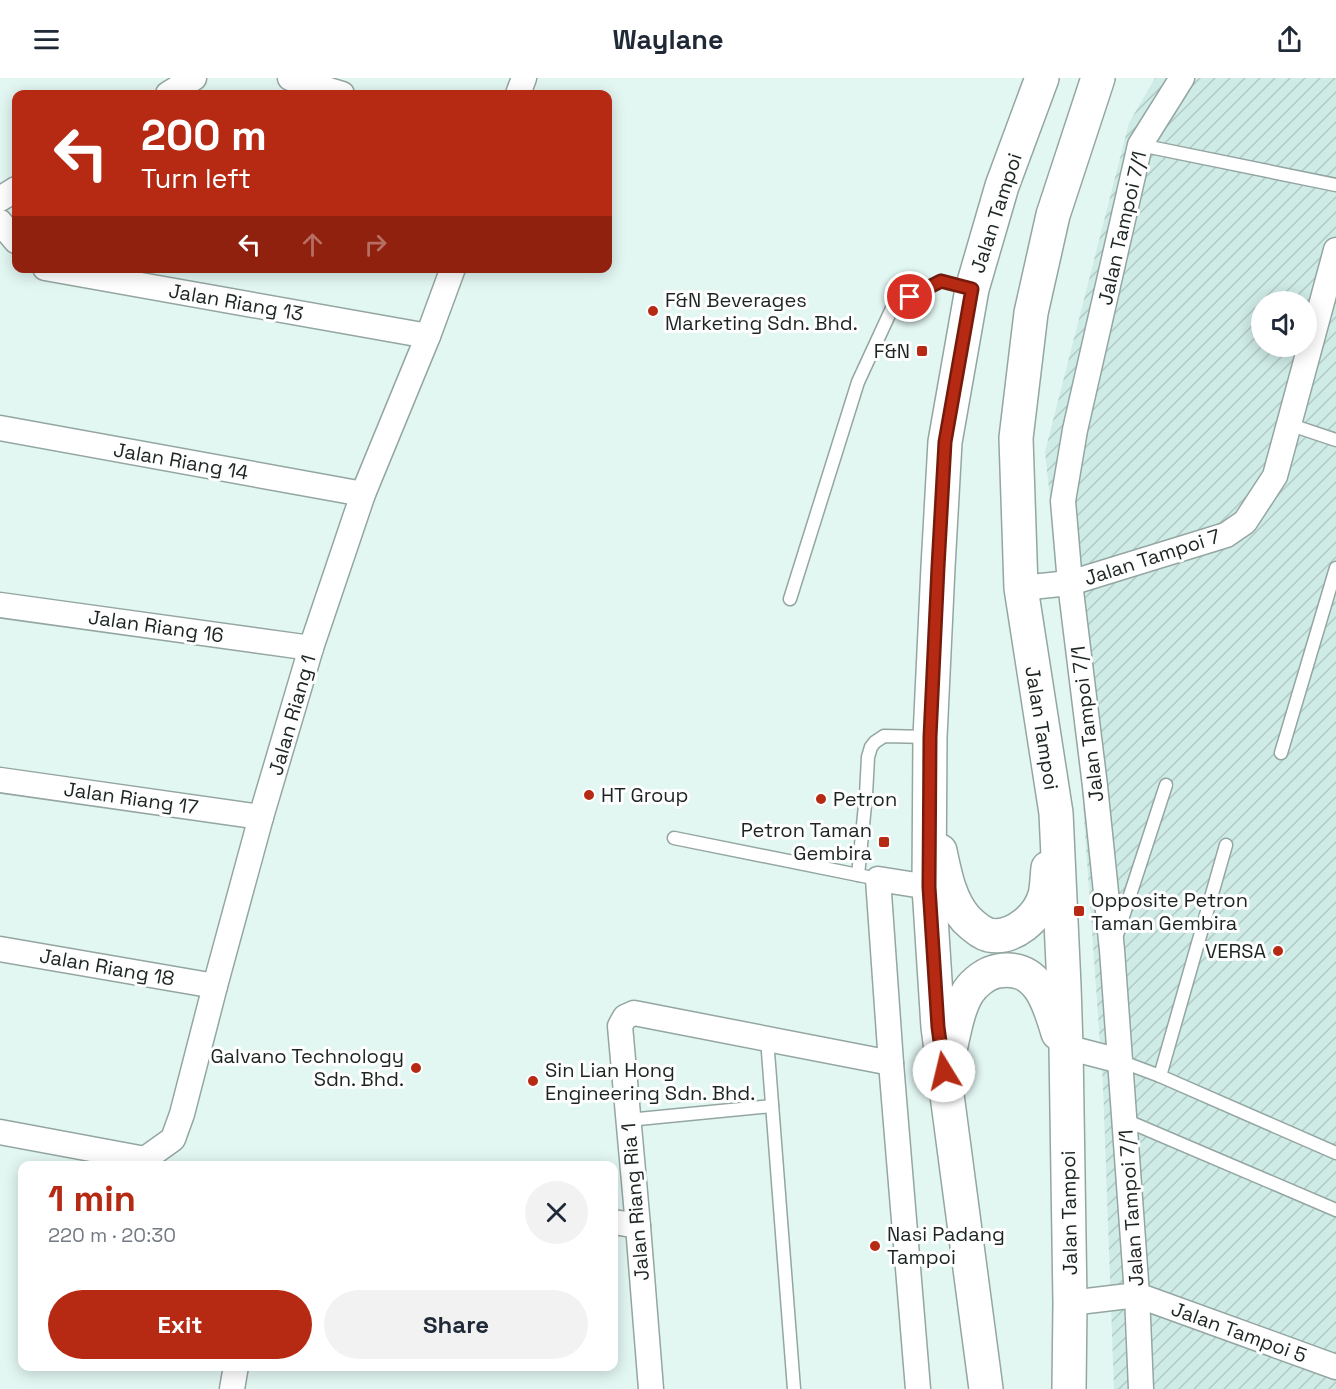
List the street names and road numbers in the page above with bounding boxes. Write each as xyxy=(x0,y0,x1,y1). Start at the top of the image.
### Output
street label: Jalan Tampoi 7/1 xyxy=(1092,148,1152,308)
street label: Jalan Tampoi xyxy=(964,150,1028,276)
street label: Jalan Riang 13 xyxy=(167,277,305,327)
street label: Jalan Riang 14 xyxy=(111,436,251,486)
street label: Jalan Tampoi 7 xyxy=(1081,523,1223,591)
street label: Jalan Riang 16 xyxy=(87,604,225,648)
street label: Jalan Tampoi 7/1 xyxy=(1065,644,1109,804)
street label: Jalan Riang 1 xyxy=(262,652,322,778)
street label: Jalan Tampoi xyxy=(1019,664,1065,792)
street label: Jalan Riang 17 xyxy=(62,776,200,820)
street label: Jalan Riang 18 xyxy=(37,942,177,992)
street label: Jalan Riang Ria 1 xyxy=(615,1122,655,1282)
street label: Jalan Tampoi 7/1 xyxy=(1113,1129,1149,1287)
street label: Jalan Tampoi xyxy=(1055,1150,1083,1276)
street label: Jalan Tampoi 5 xyxy=(1168,1295,1310,1369)

